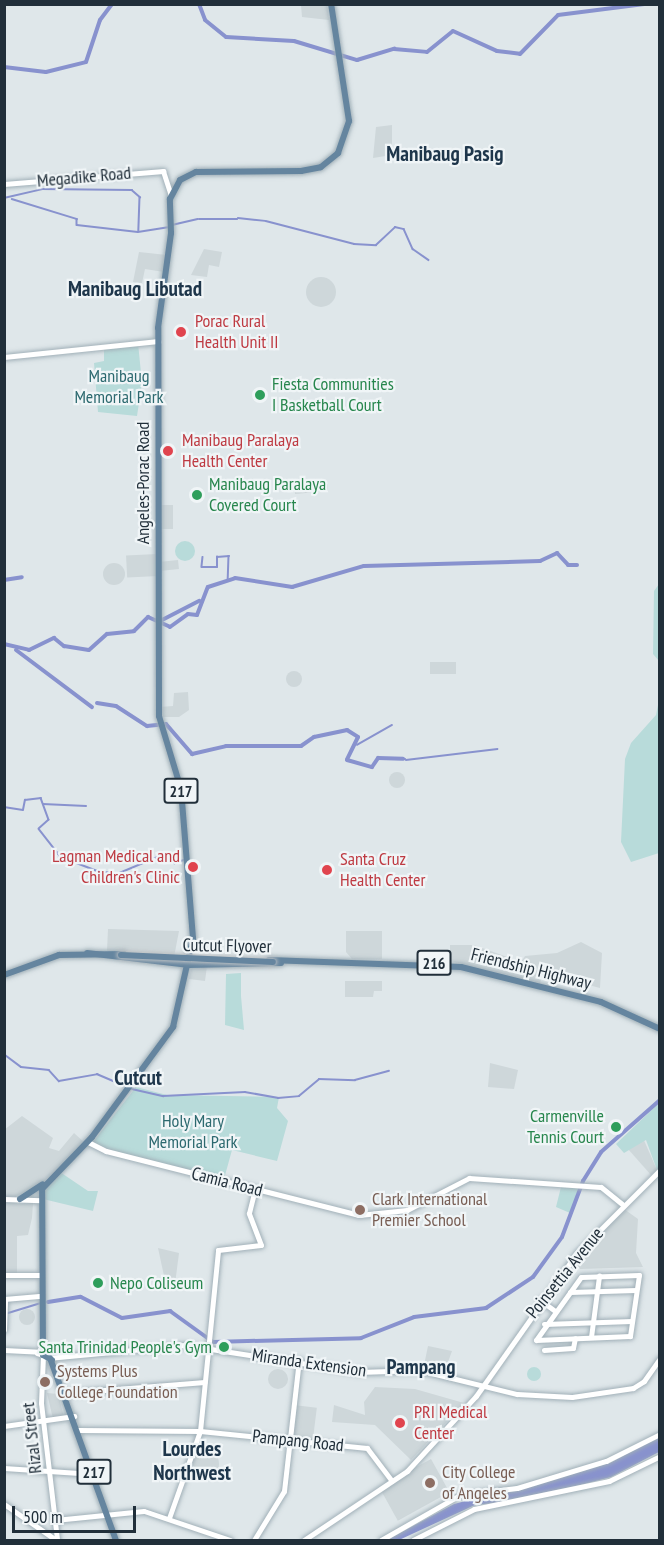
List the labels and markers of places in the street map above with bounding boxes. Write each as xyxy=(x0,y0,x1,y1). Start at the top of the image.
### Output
place label: Porac Rural Health Unit II xyxy=(195,311,279,354)
marker: Porac Rural Health Unit II xyxy=(172,323,190,341)
place label: Fiesta Communities I Basketball Court xyxy=(272,374,394,416)
marker: Fiesta Communities I Basketball Court xyxy=(253,388,267,402)
place label: Manibaug Paralaya Health Center xyxy=(182,430,299,472)
marker: Manibaug Paralaya Health Center xyxy=(159,442,177,460)
place label: Manibaug Paralaya Covered Court xyxy=(209,474,326,516)
marker: Manibaug Paralaya Covered Court xyxy=(190,488,204,502)
place label: Lagman Medical and Children's Clinic xyxy=(52,846,180,888)
place label: Santa Cruz Health Center xyxy=(340,849,425,892)
marker: Lagman Medical and Children's Clinic xyxy=(184,858,202,876)
marker: Santa Cruz Health Center xyxy=(318,861,336,879)
place label: Carmenville Tennis Court xyxy=(527,1106,604,1148)
marker: Carmenville Tennis Court xyxy=(609,1120,623,1134)
place label: Clark International Premier School xyxy=(372,1189,488,1232)
marker: Clark International Premier School xyxy=(353,1203,367,1217)
place label: Nepo Coliseum xyxy=(110,1272,203,1294)
marker: Nepo Coliseum xyxy=(91,1276,105,1290)
place label: Santa Trinidad People's Gym xyxy=(38,1336,212,1358)
marker: Santa Trinidad People's Gym xyxy=(217,1340,231,1354)
place label: Systems Plus College Foundation xyxy=(57,1361,178,1404)
marker: Systems Plus College Foundation xyxy=(38,1375,52,1389)
place label: PRI Medical Center xyxy=(414,1402,487,1444)
marker: PRI Medical Center xyxy=(391,1414,409,1432)
place label: City College of Angeles xyxy=(442,1462,516,1504)
marker: City College of Angeles xyxy=(423,1476,437,1490)

